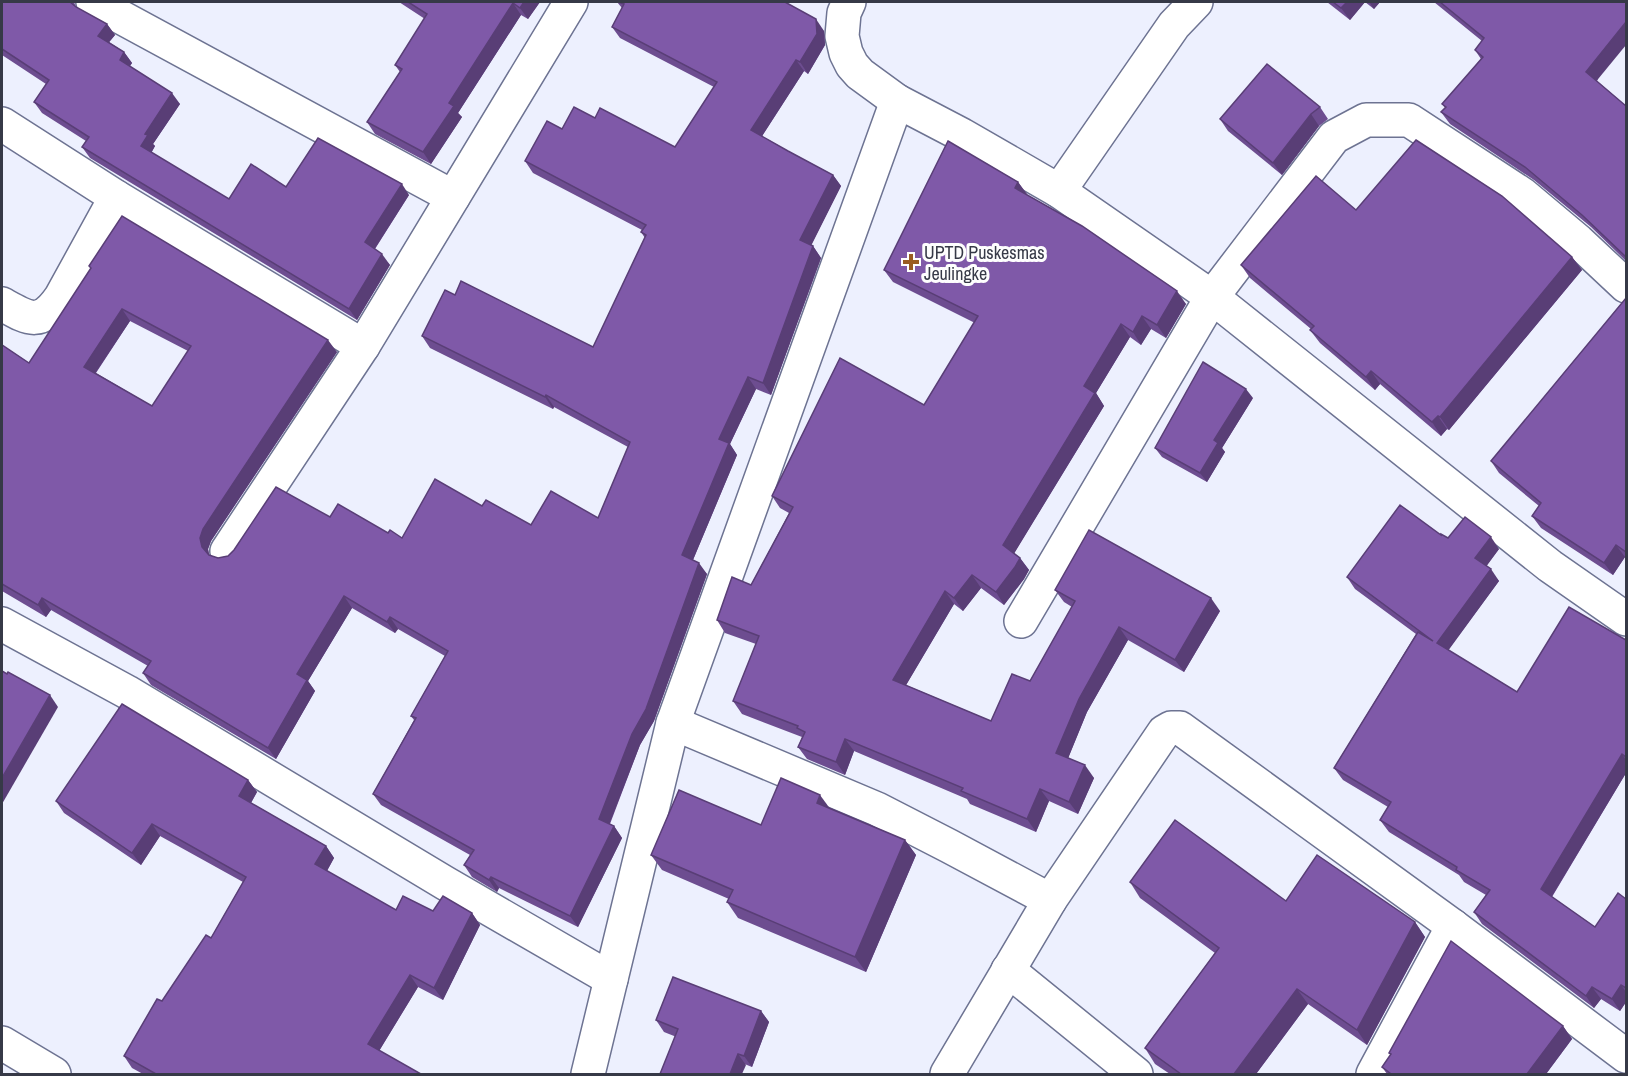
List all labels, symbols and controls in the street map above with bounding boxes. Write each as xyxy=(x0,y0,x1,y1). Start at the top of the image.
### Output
place label: UPTD Puskesmas Jeulingke xyxy=(924,240,1045,286)
marker: UPTD Puskesmas Jeulingke xyxy=(902,253,920,271)

